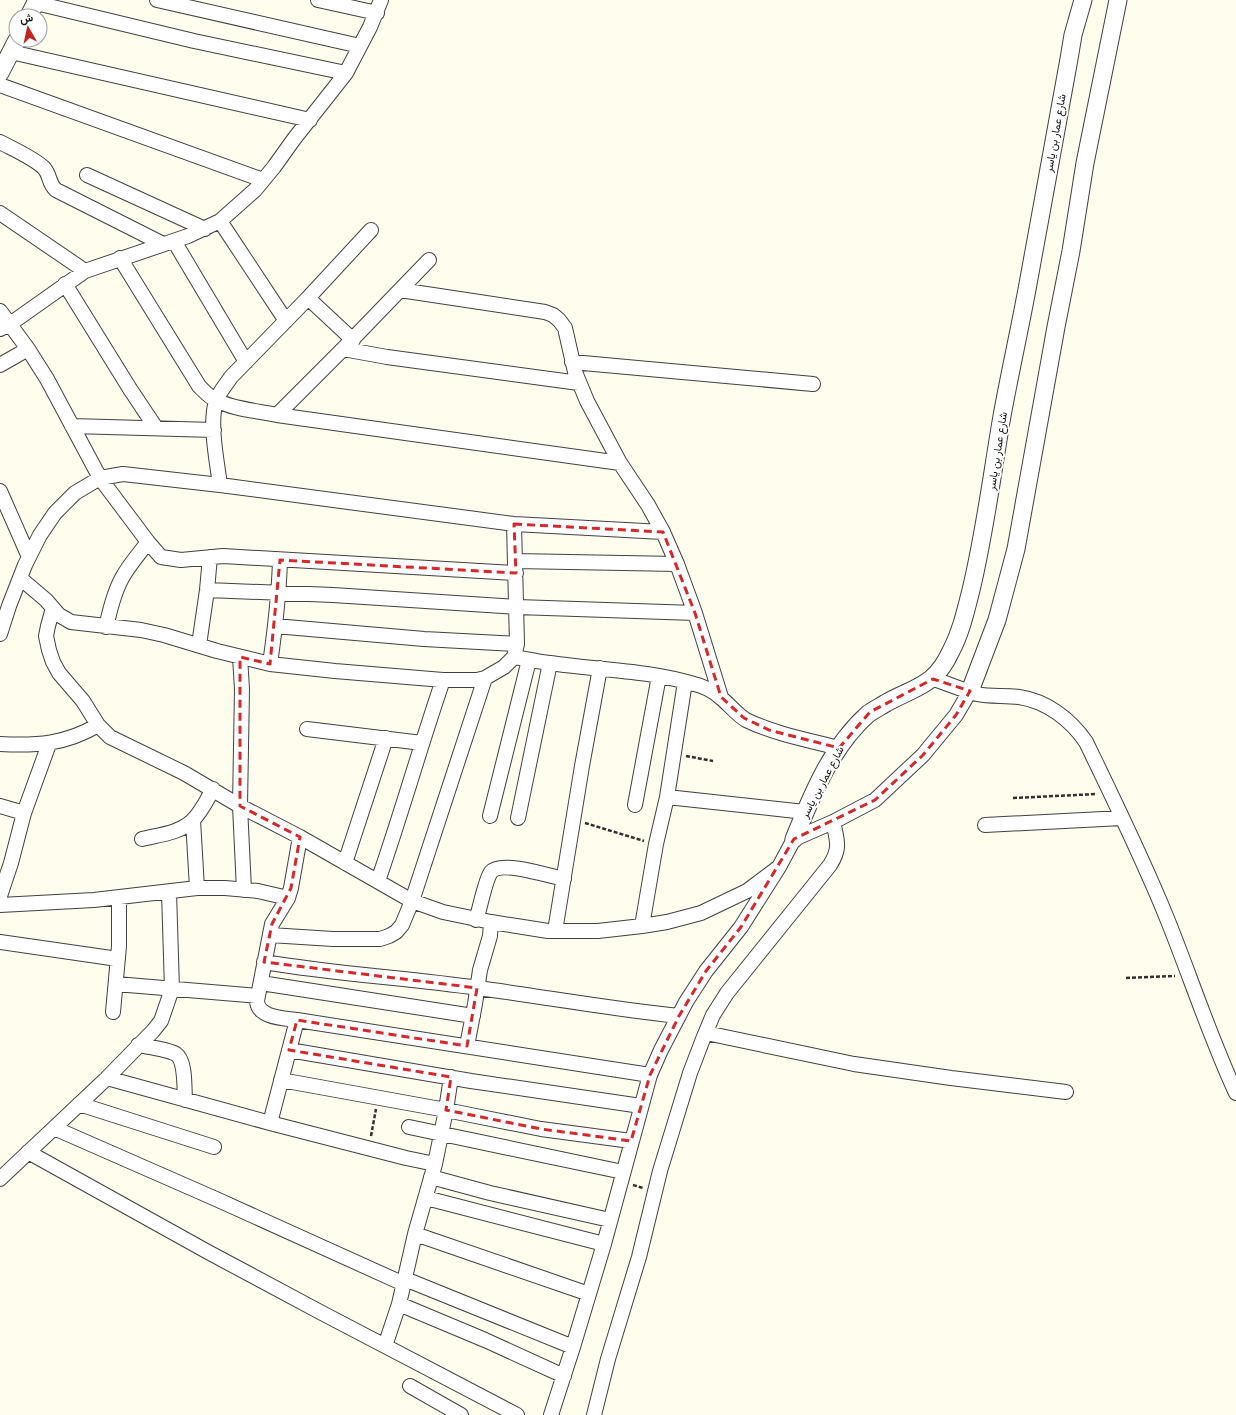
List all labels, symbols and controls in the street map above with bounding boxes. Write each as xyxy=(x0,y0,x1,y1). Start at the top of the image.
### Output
north arrow xyxy=(8,8,48,48)
text: ش xyxy=(19,10,34,26)
street label: شارع عمار بن ياسر xyxy=(1041,92,1070,174)
street label: شارع عمار بن ياسر xyxy=(984,410,1011,492)
street label: شارع عمار بن ياسر xyxy=(797,743,848,822)

